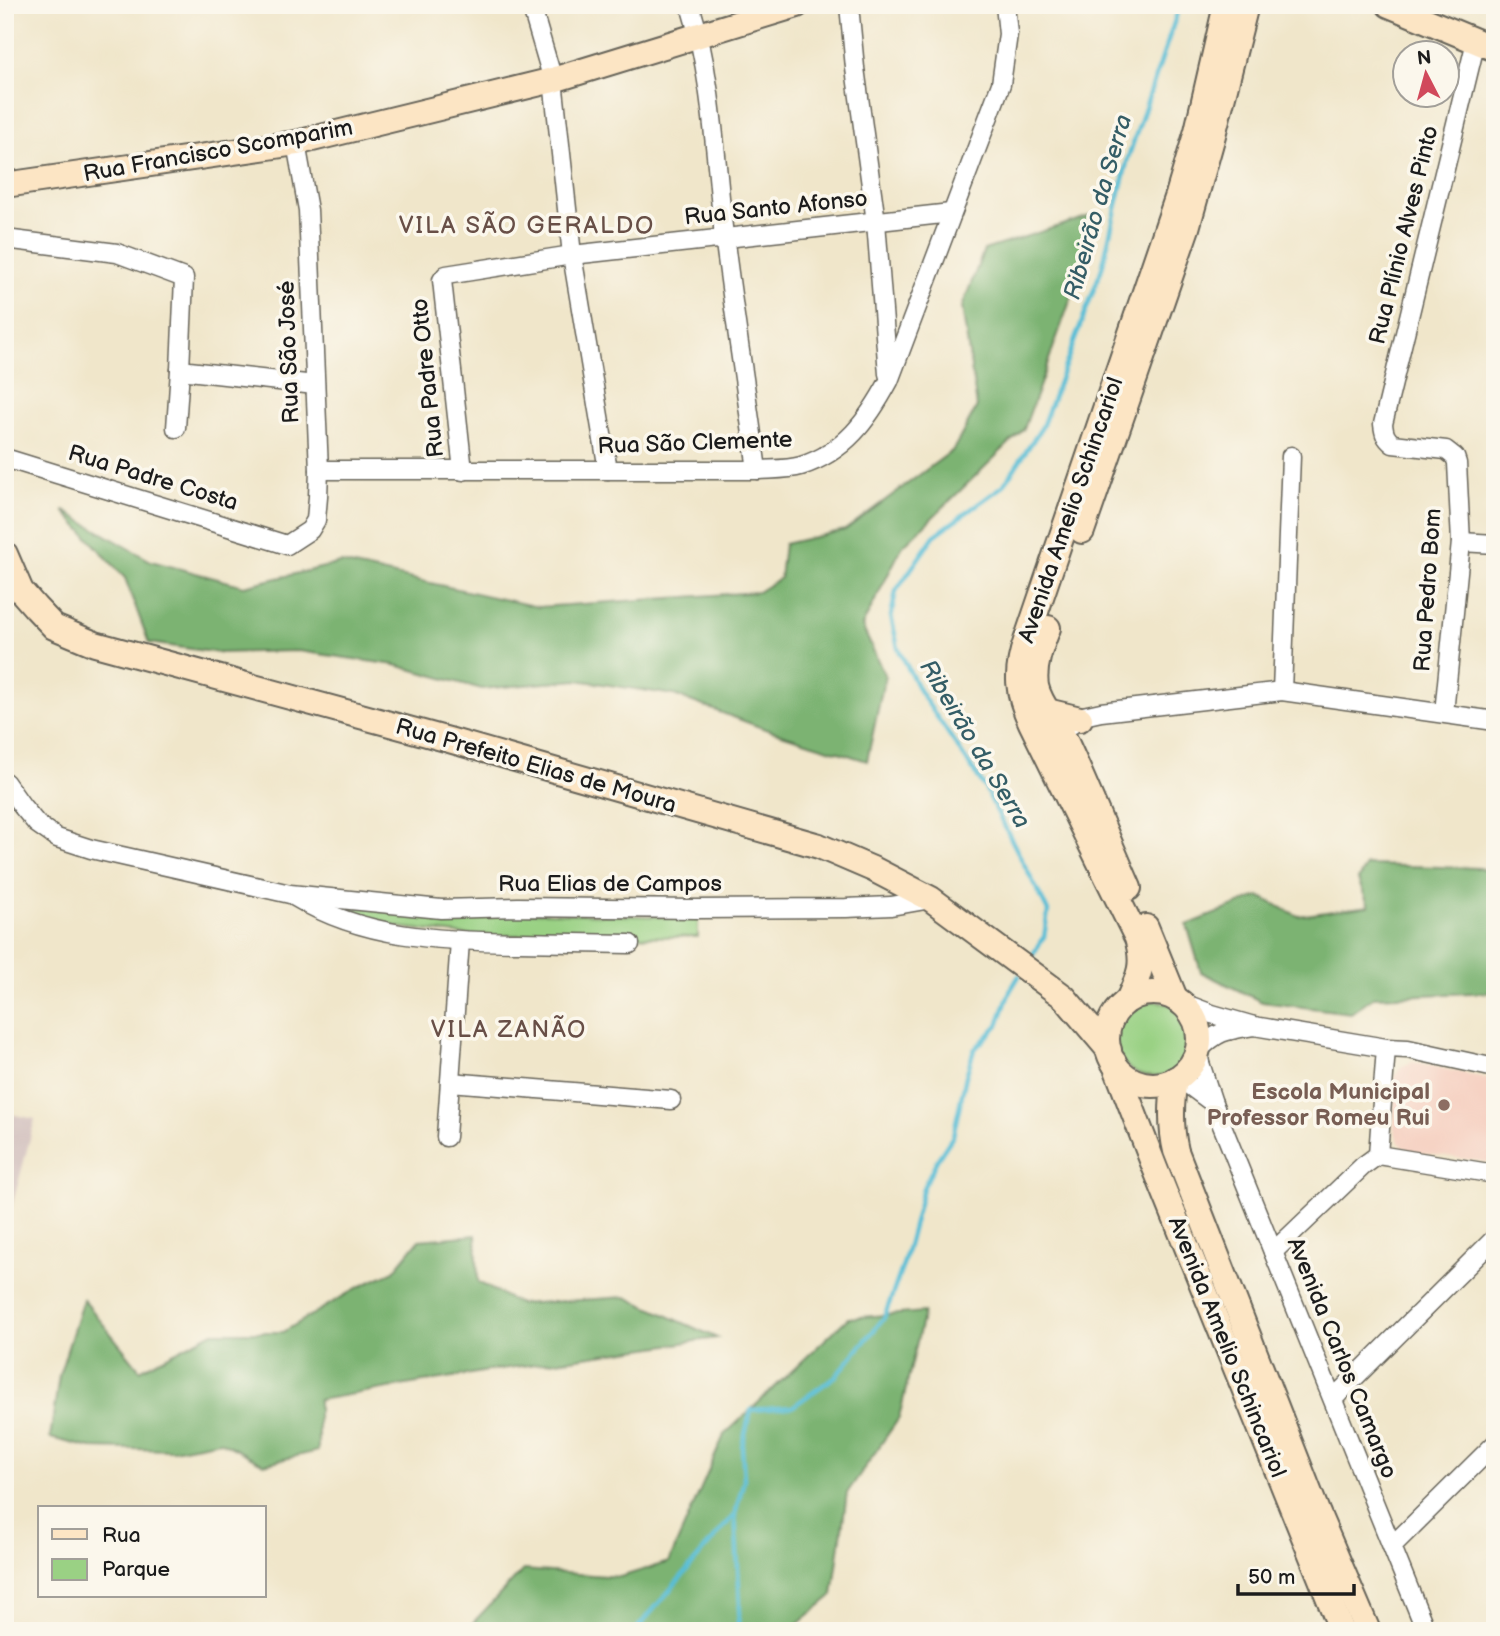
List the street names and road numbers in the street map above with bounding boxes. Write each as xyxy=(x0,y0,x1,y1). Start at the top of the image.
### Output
street label: Rua Francisco Scomparim xyxy=(81,113,355,189)
street label: Rua Plínio Alves Pinto xyxy=(1363,123,1445,347)
street label: Rua Santo Afonso xyxy=(683,184,869,232)
street label: Rua São José xyxy=(273,280,305,424)
street label: Rua Padre Otto xyxy=(406,297,450,459)
street label: Avenida Amelio Schincariol xyxy=(1012,374,1130,646)
street label: Rua São Clemente xyxy=(597,426,793,460)
street label: Rua Padre Costa xyxy=(65,439,241,517)
street label: Rua Pedro Bom xyxy=(1408,507,1448,673)
street label: Rua Prefeito Elias de Moura xyxy=(392,712,680,820)
street label: Rua Elias de Campos xyxy=(498,870,722,898)
street label: Avenida Amelio Schincariol xyxy=(1162,1212,1292,1482)
street label: Avenida Carlos Camargo xyxy=(1281,1233,1403,1483)

